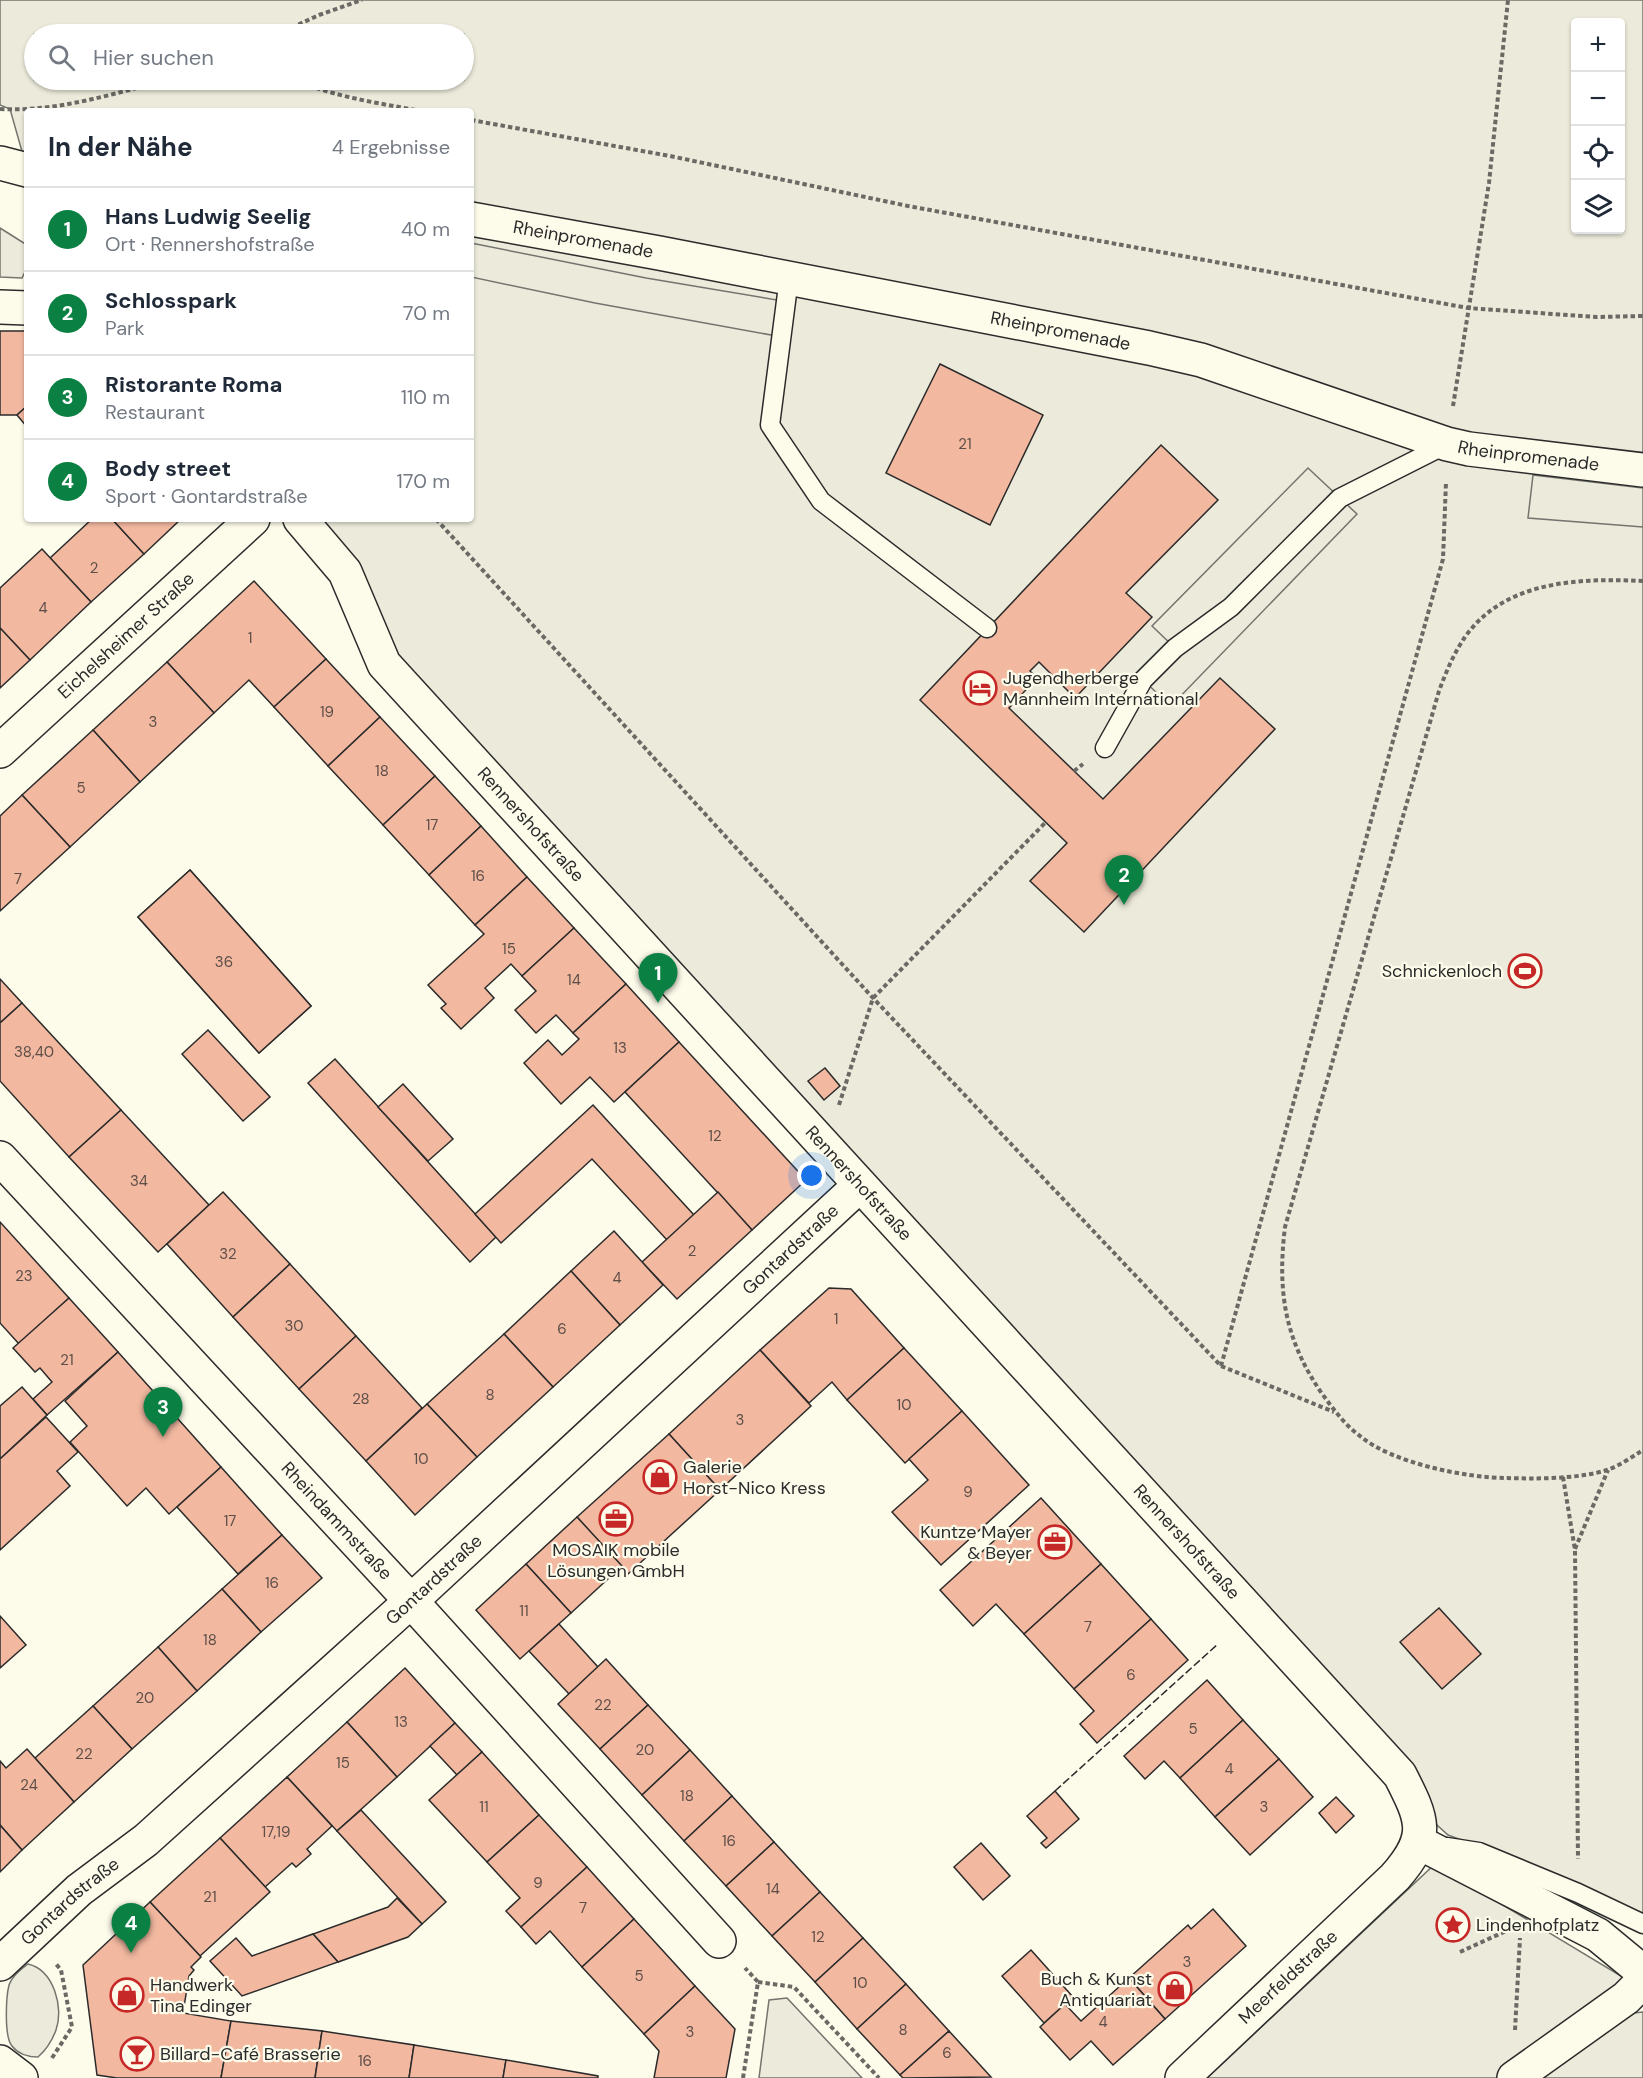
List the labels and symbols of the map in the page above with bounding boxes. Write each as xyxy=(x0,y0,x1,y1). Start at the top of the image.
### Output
street label: Rheinpromenade xyxy=(511,215,655,264)
street label: Rheinpromenade xyxy=(988,306,1133,356)
house number: 21 xyxy=(958,434,972,454)
street label: Rheinpromenade xyxy=(1455,435,1601,477)
house number: 2 xyxy=(90,558,98,578)
street label: Eichelsheimer Straße xyxy=(53,567,199,704)
house number: 4 xyxy=(38,598,48,618)
house number: 1 xyxy=(248,628,252,648)
place label: Jugendherberge Mannheim International xyxy=(1003,666,1199,711)
hotel icon: Jugendherberge Mannheim International xyxy=(962,670,998,706)
house number: 19 xyxy=(320,702,334,722)
house number: 3 xyxy=(149,712,157,732)
house number: 18 xyxy=(375,761,389,781)
street label: Rennershofstraße xyxy=(472,762,590,887)
house number: 5 xyxy=(76,778,86,798)
house number: 17 xyxy=(426,815,438,835)
pin: 2 xyxy=(1104,856,1144,905)
house number: 16 xyxy=(471,866,485,886)
house number: 7 xyxy=(14,869,22,889)
house number: 15 xyxy=(502,939,516,959)
house number: 36 xyxy=(215,952,233,972)
sports icon: Schnickenloch xyxy=(1507,953,1543,989)
pin: 1 xyxy=(638,954,678,1003)
place label: Schnickenloch xyxy=(1382,959,1502,983)
house number: 14 xyxy=(567,970,581,990)
house number: 13 xyxy=(613,1038,627,1058)
house number: 38,40 xyxy=(14,1042,54,1062)
street label: Rennershofstraße xyxy=(800,1121,918,1246)
house number: 12 xyxy=(708,1126,722,1146)
your location xyxy=(797,1161,826,1190)
house number: 34 xyxy=(130,1171,148,1191)
street label: Gontardstraße xyxy=(737,1199,844,1300)
house number: 2 xyxy=(688,1241,696,1261)
house number: 32 xyxy=(219,1244,237,1264)
house number: 23 xyxy=(15,1266,33,1286)
house number: 4 xyxy=(612,1268,622,1288)
house number: 1 xyxy=(834,1309,838,1329)
house number: 30 xyxy=(284,1316,304,1336)
house number: 6 xyxy=(557,1319,567,1339)
house number: 21 xyxy=(60,1350,74,1370)
house number: 8 xyxy=(485,1385,495,1405)
pin: 3 xyxy=(144,1388,182,1437)
house number: 28 xyxy=(352,1389,370,1409)
house number: 10 xyxy=(897,1395,911,1415)
house number: 3 xyxy=(736,1410,744,1430)
house number: 10 xyxy=(414,1449,428,1469)
place label: Galerie Horst-Nico Kress xyxy=(683,1455,826,1500)
street label: Rheindammstraße xyxy=(276,1457,398,1585)
shop icon: Galerie Horst-Nico Kress xyxy=(642,1459,678,1495)
street label: Rennershofstraße xyxy=(1128,1479,1246,1605)
house number: 9 xyxy=(963,1482,973,1502)
office icon: MOSAIK mobile Lösungen GmbH xyxy=(598,1501,634,1537)
house number: 17 xyxy=(224,1511,236,1531)
place label: Kuntze Mayer & Beyer xyxy=(920,1520,1032,1565)
office icon: Kuntze Mayer & Beyer xyxy=(1037,1524,1073,1560)
street label: Gontardstraße xyxy=(380,1529,487,1630)
place label: MOSAIK mobile Lösungen GmbH xyxy=(547,1538,685,1583)
house number: 16 xyxy=(265,1573,279,1593)
house number: 11 xyxy=(519,1601,529,1621)
house number: 7 xyxy=(1084,1617,1092,1637)
house number: 18 xyxy=(203,1630,217,1650)
house number: 6 xyxy=(1126,1665,1136,1685)
house number: 20 xyxy=(136,1688,154,1708)
house number: 22 xyxy=(594,1695,612,1715)
house number: 13 xyxy=(394,1712,408,1732)
house number: 5 xyxy=(1188,1719,1198,1739)
house number: 20 xyxy=(636,1740,654,1760)
house number: 22 xyxy=(75,1744,93,1764)
house number: 15 xyxy=(336,1753,350,1773)
house number: 4 xyxy=(1224,1759,1234,1779)
house number: 24 xyxy=(20,1775,38,1795)
house number: 18 xyxy=(680,1786,694,1806)
house number: 11 xyxy=(479,1797,489,1817)
house number: 3 xyxy=(1260,1797,1268,1817)
house number: 17,19 xyxy=(262,1822,290,1842)
house number: 16 xyxy=(722,1831,736,1851)
street label: Gontardstraße xyxy=(15,1852,124,1951)
house number: 9 xyxy=(533,1873,543,1893)
house number: 14 xyxy=(766,1879,780,1899)
house number: 21 xyxy=(203,1887,217,1907)
house number: 7 xyxy=(579,1898,587,1918)
pin: 4 xyxy=(112,1904,150,1953)
place icon: Lindenhofplatz xyxy=(1435,1907,1471,1943)
place label: Lindenhofplatz xyxy=(1476,1913,1599,1937)
street label: Meerfeldstraße xyxy=(1233,1925,1343,2029)
house number: 12 xyxy=(811,1927,825,1947)
house number: 3 xyxy=(1183,1952,1191,1972)
house number: 5 xyxy=(634,1966,644,1986)
place label: Buch & Kunst Antiquariat xyxy=(1041,1967,1152,2012)
shop icon: Buch & Kunst Antiquariat xyxy=(1157,1971,1193,2007)
place label: Handwerk Tina Edinger xyxy=(150,1973,252,2018)
house number: 10 xyxy=(853,1973,867,1993)
shop icon: Handwerk Tina Edinger xyxy=(109,1977,145,2013)
house number: 4 xyxy=(1098,2012,1108,2032)
house number: 8 xyxy=(898,2020,908,2040)
house number: 3 xyxy=(686,2022,694,2042)
bar icon: Billard-Café Brasserie xyxy=(119,2036,155,2072)
place label: Billard-Café Brasserie xyxy=(160,2042,341,2066)
house number: 6 xyxy=(942,2043,952,2063)
house number: 16 xyxy=(358,2051,372,2071)

